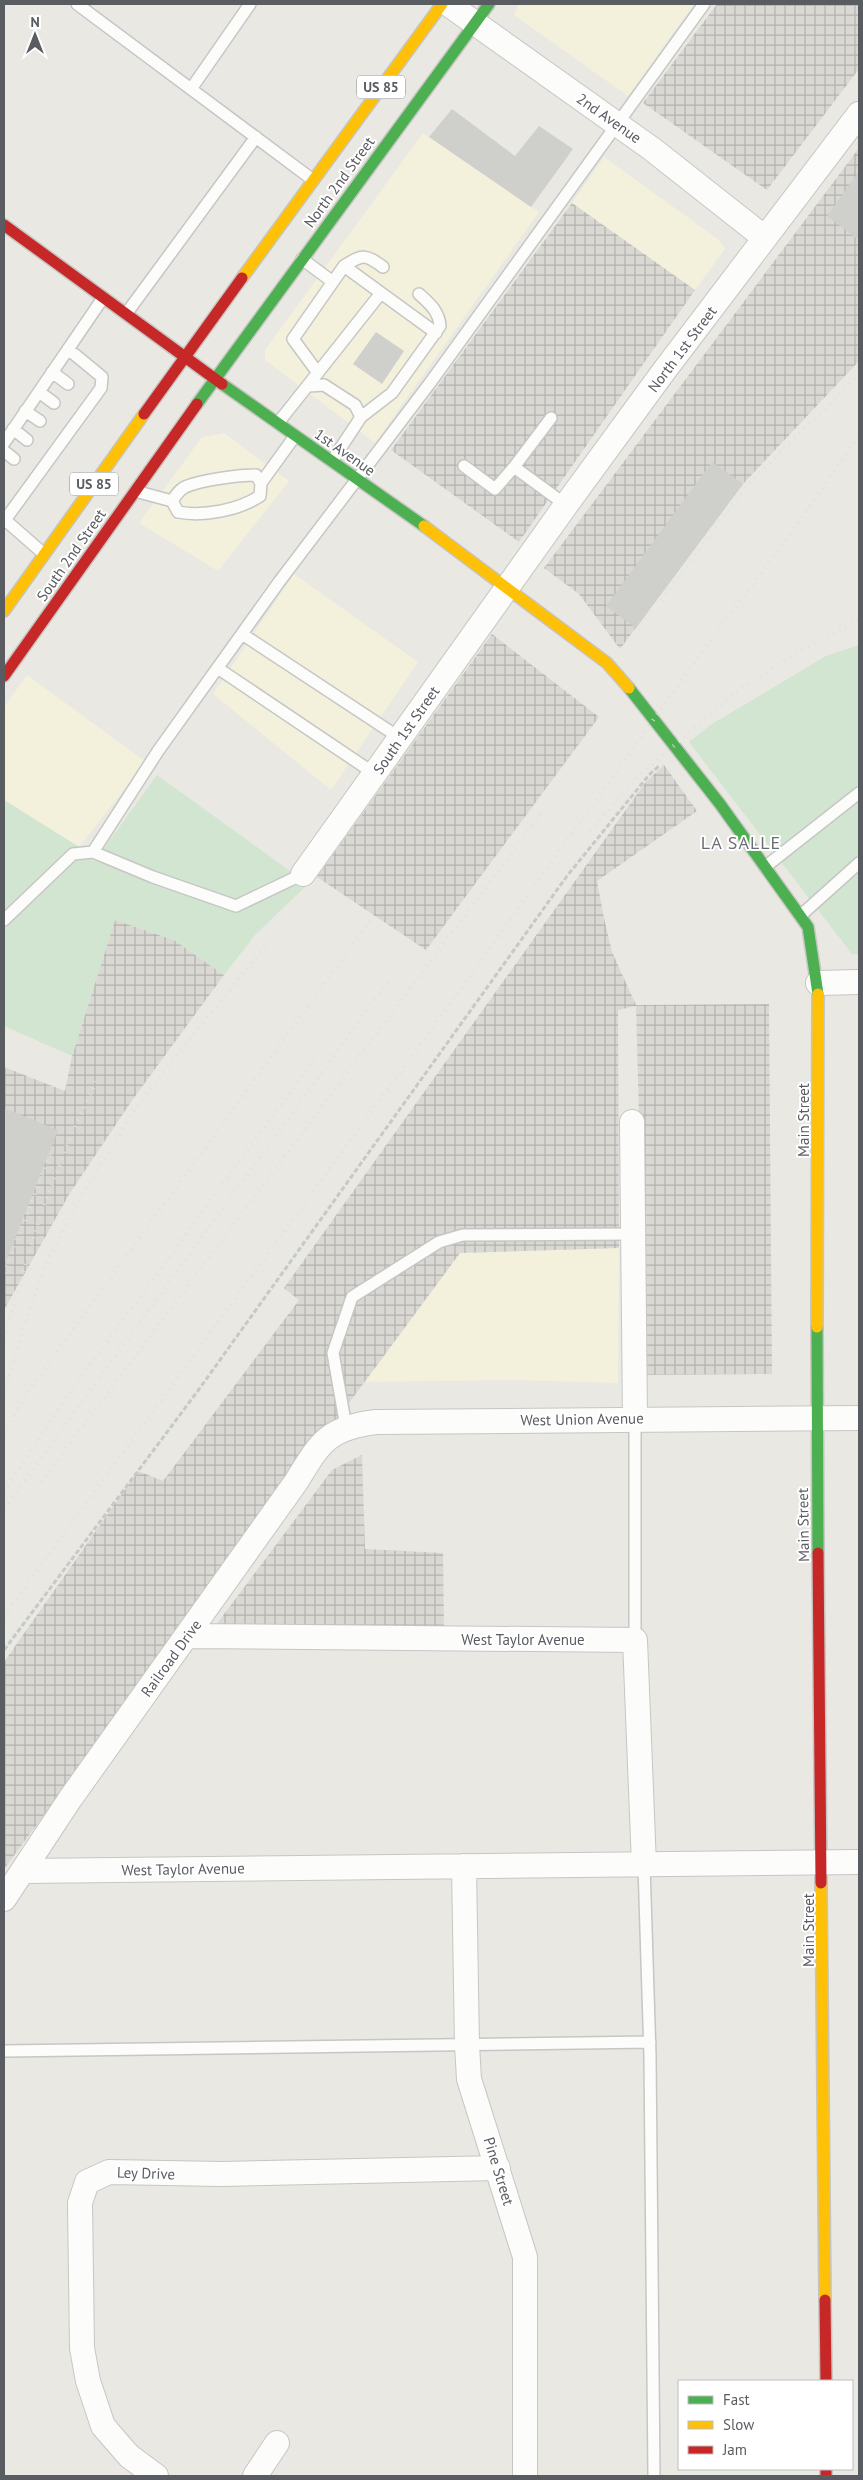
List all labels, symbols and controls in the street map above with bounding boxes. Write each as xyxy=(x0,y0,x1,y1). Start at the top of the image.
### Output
north arrow xyxy=(10,10,60,60)
text: N xyxy=(30,13,40,31)
road number: US 85 xyxy=(357,75,405,98)
street label: 2nd Avenue xyxy=(573,89,645,147)
street label: North 2nd Street xyxy=(300,133,378,231)
street label: North 1st Street xyxy=(643,302,721,396)
street label: 1st Avenue xyxy=(311,424,379,480)
road number: US 85 xyxy=(70,472,118,496)
street label: South 2nd Street xyxy=(32,505,110,605)
street label: South 1st Street xyxy=(369,682,443,778)
district label: LA SALLE xyxy=(701,831,781,854)
street label: Main Street xyxy=(794,1083,813,1157)
street label: West Union Avenue xyxy=(520,1408,644,1430)
street label: Main Street xyxy=(793,1488,813,1562)
street label: Railroad Drive xyxy=(137,1616,205,1700)
street label: West Taylor Avenue xyxy=(461,1630,585,1649)
street label: West Taylor Avenue xyxy=(121,1858,245,1880)
street label: Main Street xyxy=(799,1893,818,1967)
street label: Pine Street xyxy=(480,2134,518,2208)
street label: Ley Drive xyxy=(117,2162,175,2184)
legend xyxy=(678,2380,853,2470)
text: Fast xyxy=(723,2390,750,2409)
text: Slow xyxy=(723,2415,754,2434)
text: Jam xyxy=(722,2440,747,2459)

